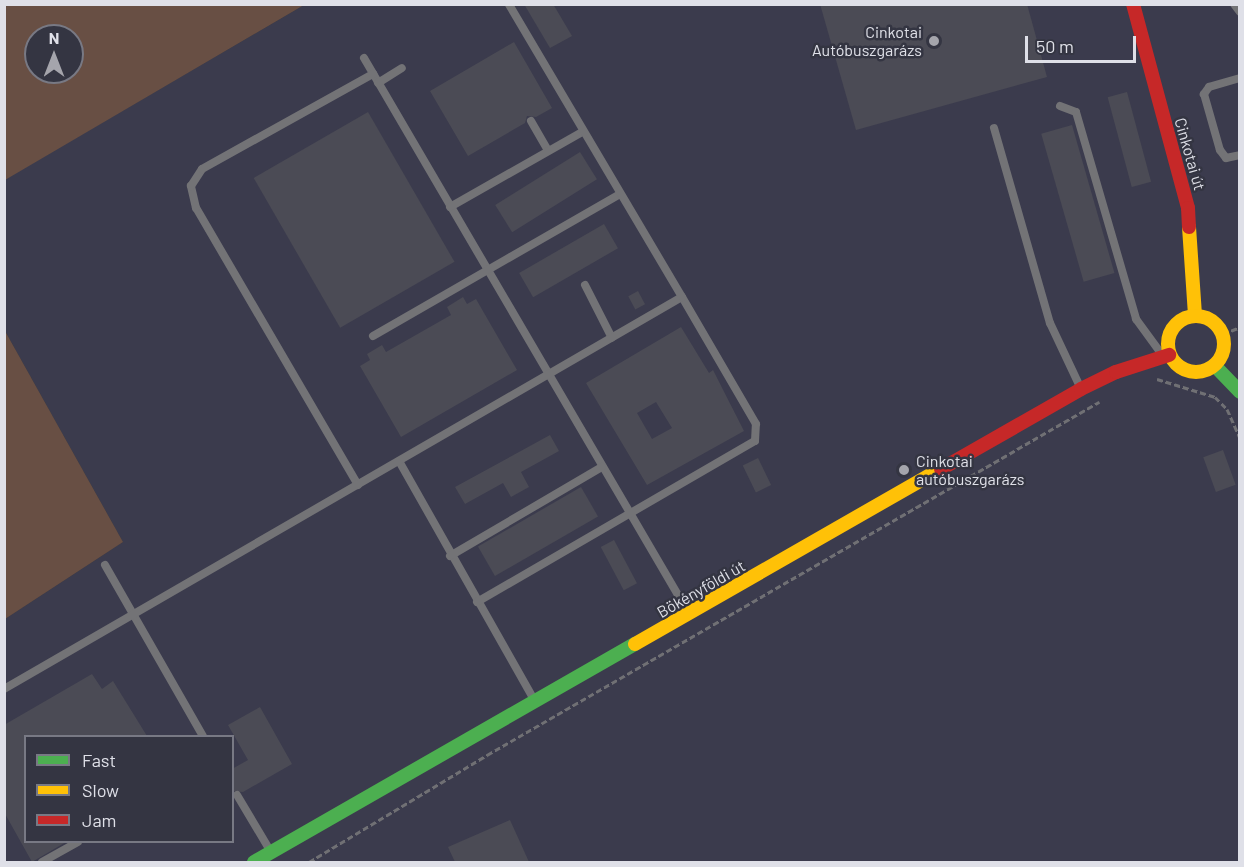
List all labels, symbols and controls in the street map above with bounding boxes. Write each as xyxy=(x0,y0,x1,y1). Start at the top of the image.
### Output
place label: Cinkotai Autóbuszgarázs xyxy=(812,22,922,60)
north arrow xyxy=(24,24,84,84)
scale bar xyxy=(1028,24,1139,62)
text: N xyxy=(49,28,59,47)
marker: Cinkotai Autóbuszgarázs xyxy=(927,34,941,48)
text: 50 m xyxy=(1036,35,1074,57)
street label: Cinkotai út xyxy=(1171,116,1209,192)
place label: Cinkotai autóbuszgarázs xyxy=(916,451,1025,489)
marker: Cinkotai autóbuszgarázs xyxy=(897,463,911,477)
street label: Bökényföldi út xyxy=(654,556,748,622)
legend xyxy=(24,735,234,843)
text: Fast xyxy=(82,749,116,771)
text: Slow xyxy=(82,779,119,801)
text: Jam xyxy=(82,809,116,831)

